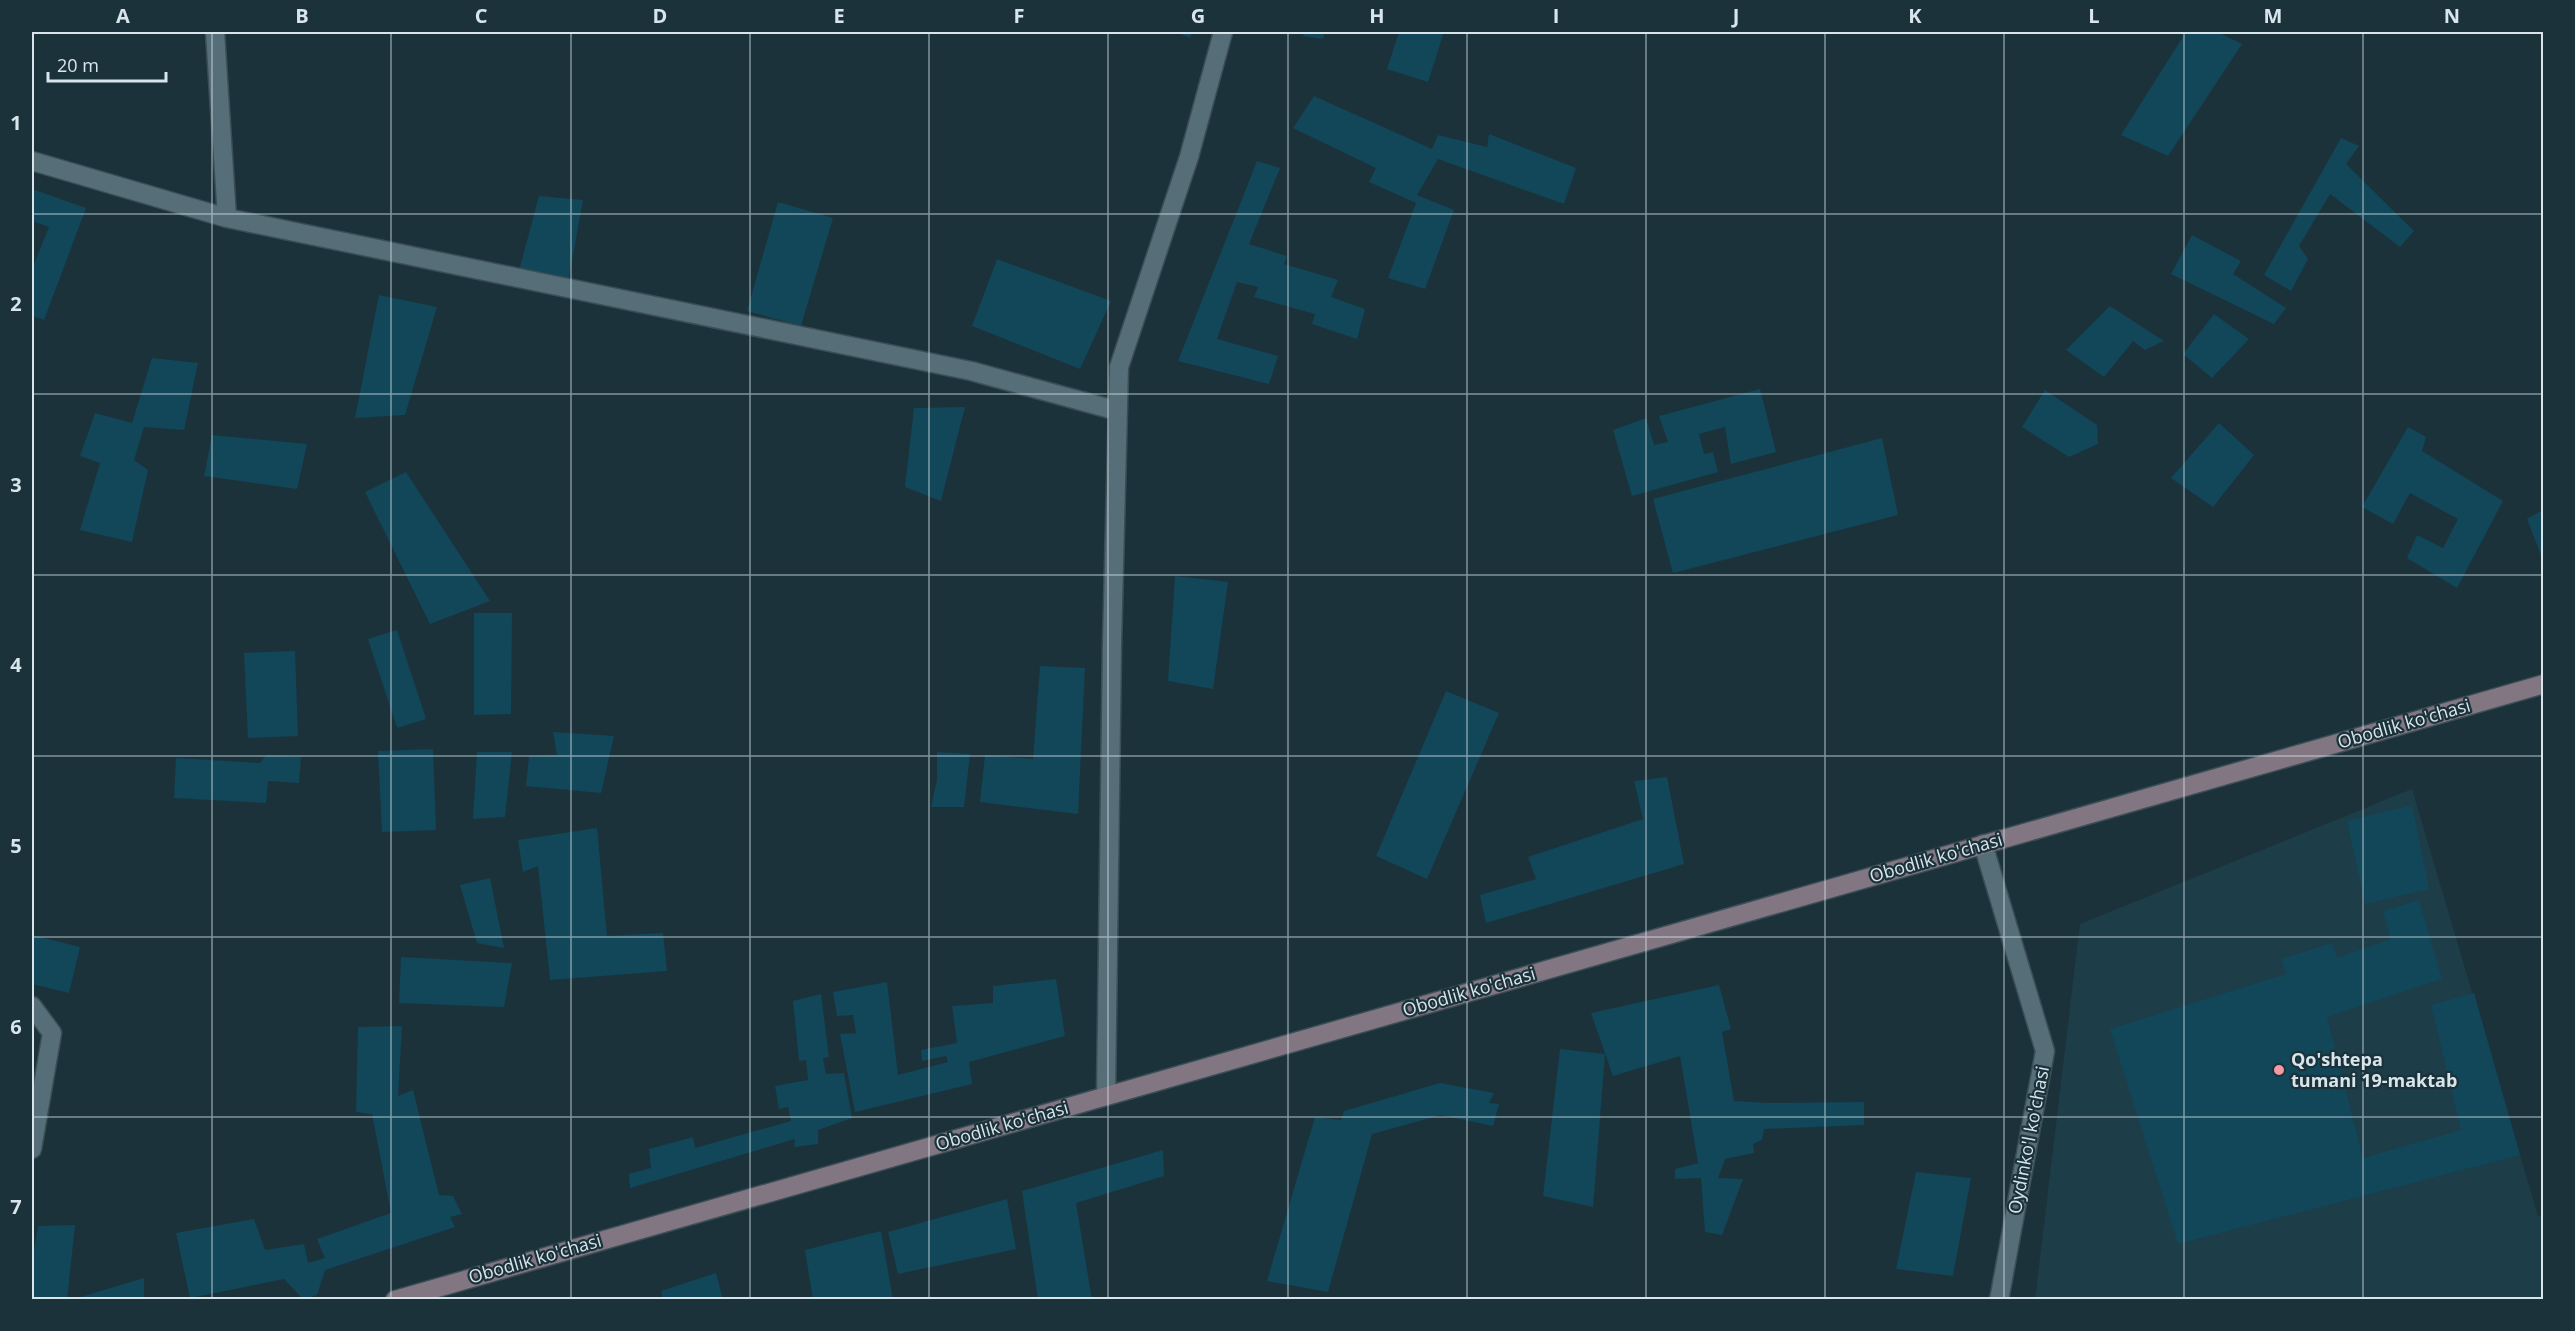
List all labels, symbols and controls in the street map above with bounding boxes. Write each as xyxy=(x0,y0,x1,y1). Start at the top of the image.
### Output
text: A xyxy=(116,2,130,29)
text: B xyxy=(295,2,309,29)
text: C xyxy=(475,2,488,29)
text: D xyxy=(653,2,667,29)
text: E xyxy=(833,2,845,29)
text: F xyxy=(1014,2,1024,29)
text: G xyxy=(1191,2,1205,29)
text: H xyxy=(1369,2,1385,29)
text: I xyxy=(1553,2,1559,29)
text: J xyxy=(1731,2,1739,29)
text: K xyxy=(1908,2,1922,29)
text: L xyxy=(2088,2,2100,29)
text: M xyxy=(2264,2,2282,29)
text: N xyxy=(2444,2,2460,29)
scale bar xyxy=(48,45,166,83)
text: 20 m xyxy=(57,53,99,77)
text: 1 xyxy=(10,109,22,136)
text: 2 xyxy=(10,290,22,317)
text: 3 xyxy=(10,471,22,498)
text: 4 xyxy=(10,651,22,678)
street label: Obodlik ko'chasi xyxy=(2335,693,2473,753)
street label: Obodlik ko'chasi xyxy=(1867,827,2005,887)
text: 5 xyxy=(10,832,22,859)
street label: Obodlik ko'chasi xyxy=(1400,961,1538,1021)
text: 6 xyxy=(10,1013,22,1040)
place label: Qo'shtepa tumani 19-maktab xyxy=(2291,1047,2457,1092)
marker: Qo'shtepa tumani 19-maktab xyxy=(2272,1063,2286,1077)
street label: Oydinko'l ko'chasi xyxy=(2002,1064,2054,1216)
street label: Obodlik ko'chasi xyxy=(933,1095,1071,1155)
text: 7 xyxy=(10,1193,22,1220)
street label: Obodlik ko'chasi xyxy=(466,1228,604,1288)

